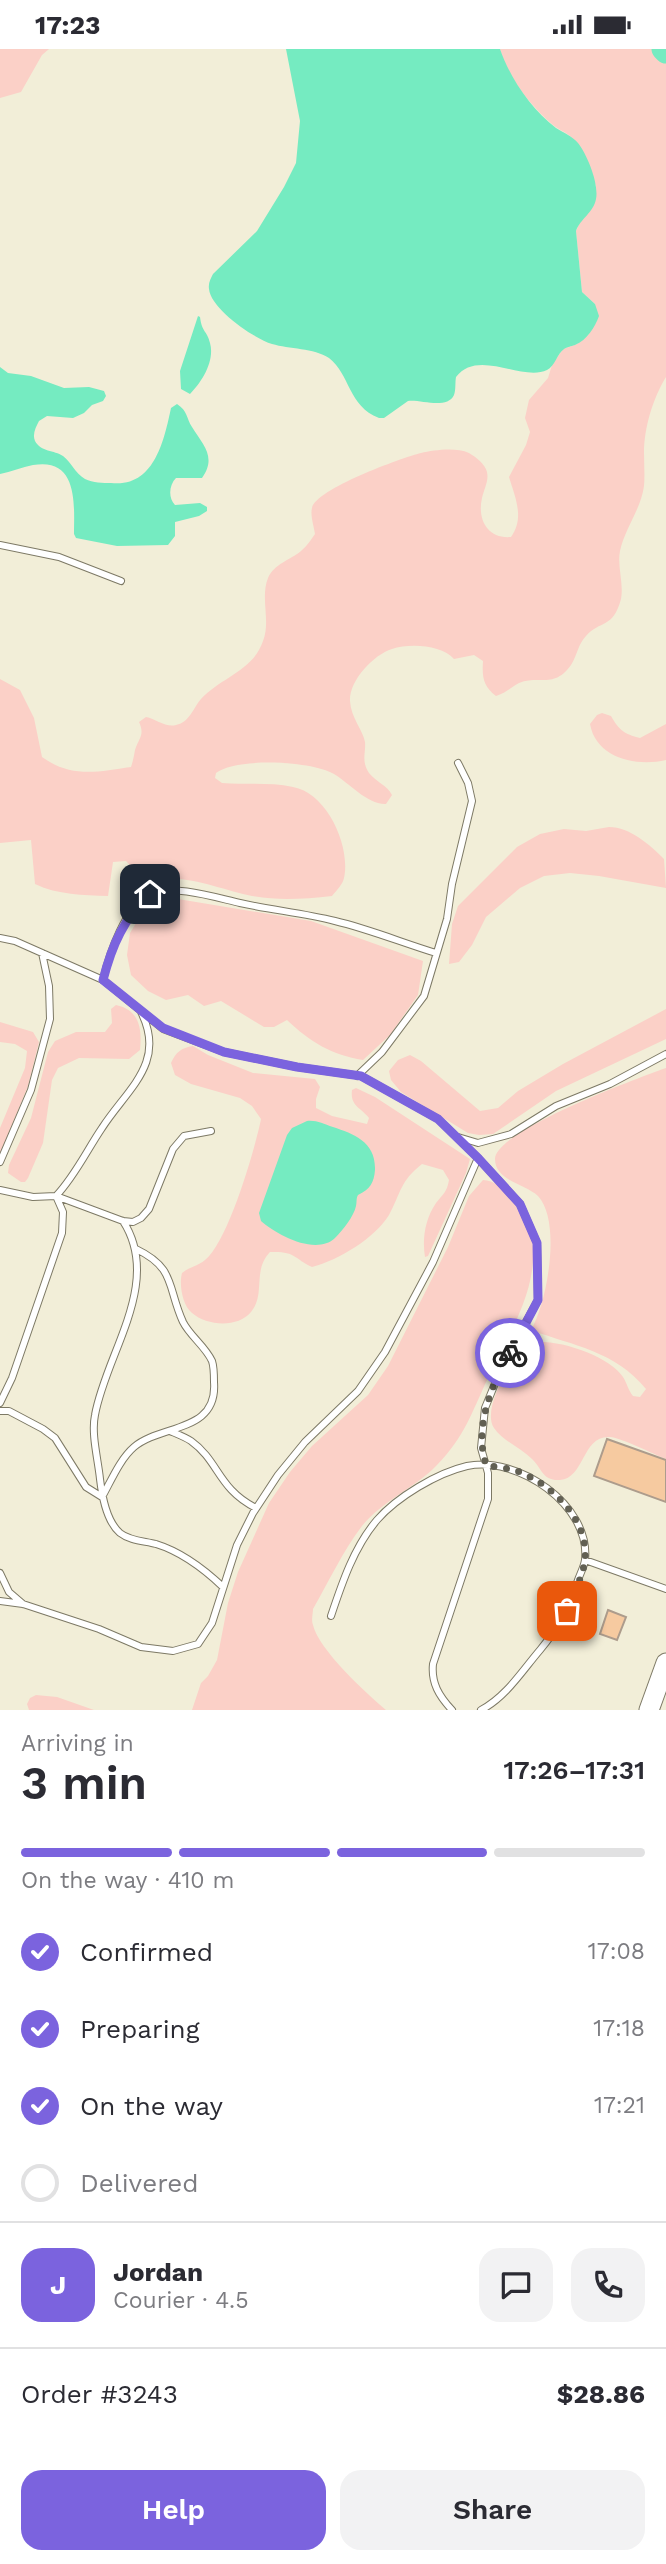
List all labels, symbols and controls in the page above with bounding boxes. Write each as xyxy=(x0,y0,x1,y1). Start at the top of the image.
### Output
text: 17:23 xyxy=(35,10,100,40)
pin xyxy=(120,864,180,924)
icon: home xyxy=(131,875,169,913)
courier xyxy=(475,1318,545,1388)
icon: bike xyxy=(491,1334,529,1372)
pin xyxy=(537,1581,597,1641)
icon: bag xyxy=(548,1592,586,1630)
text: Arriving in xyxy=(21,1730,134,1757)
text: 17:26–17:31 xyxy=(504,1755,645,1785)
text: 3 min xyxy=(21,1756,147,1810)
text: On the way · 410 m xyxy=(21,1867,234,1894)
icon: check xyxy=(21,1933,59,1971)
text: Confirmed xyxy=(80,1937,213,1967)
text: 17:08 xyxy=(588,1938,645,1965)
icon: check xyxy=(21,2010,59,2048)
text: Preparing xyxy=(80,2014,200,2044)
text: 17:18 xyxy=(593,2015,645,2042)
icon: check xyxy=(21,2087,59,2125)
text: On the way xyxy=(80,2091,223,2121)
text: 17:21 xyxy=(594,2092,645,2119)
text: Delivered xyxy=(80,2168,199,2198)
button: chat xyxy=(479,2248,553,2322)
button: phone xyxy=(571,2248,645,2322)
text: Jordan xyxy=(113,2257,203,2287)
text: J xyxy=(50,2270,66,2300)
text: Courier · 4.5 xyxy=(113,2287,249,2314)
text: Order #3243 xyxy=(21,2379,178,2409)
text: $28.86 xyxy=(557,2379,645,2409)
button: Help xyxy=(21,2470,326,2550)
button: Share xyxy=(340,2470,645,2550)

